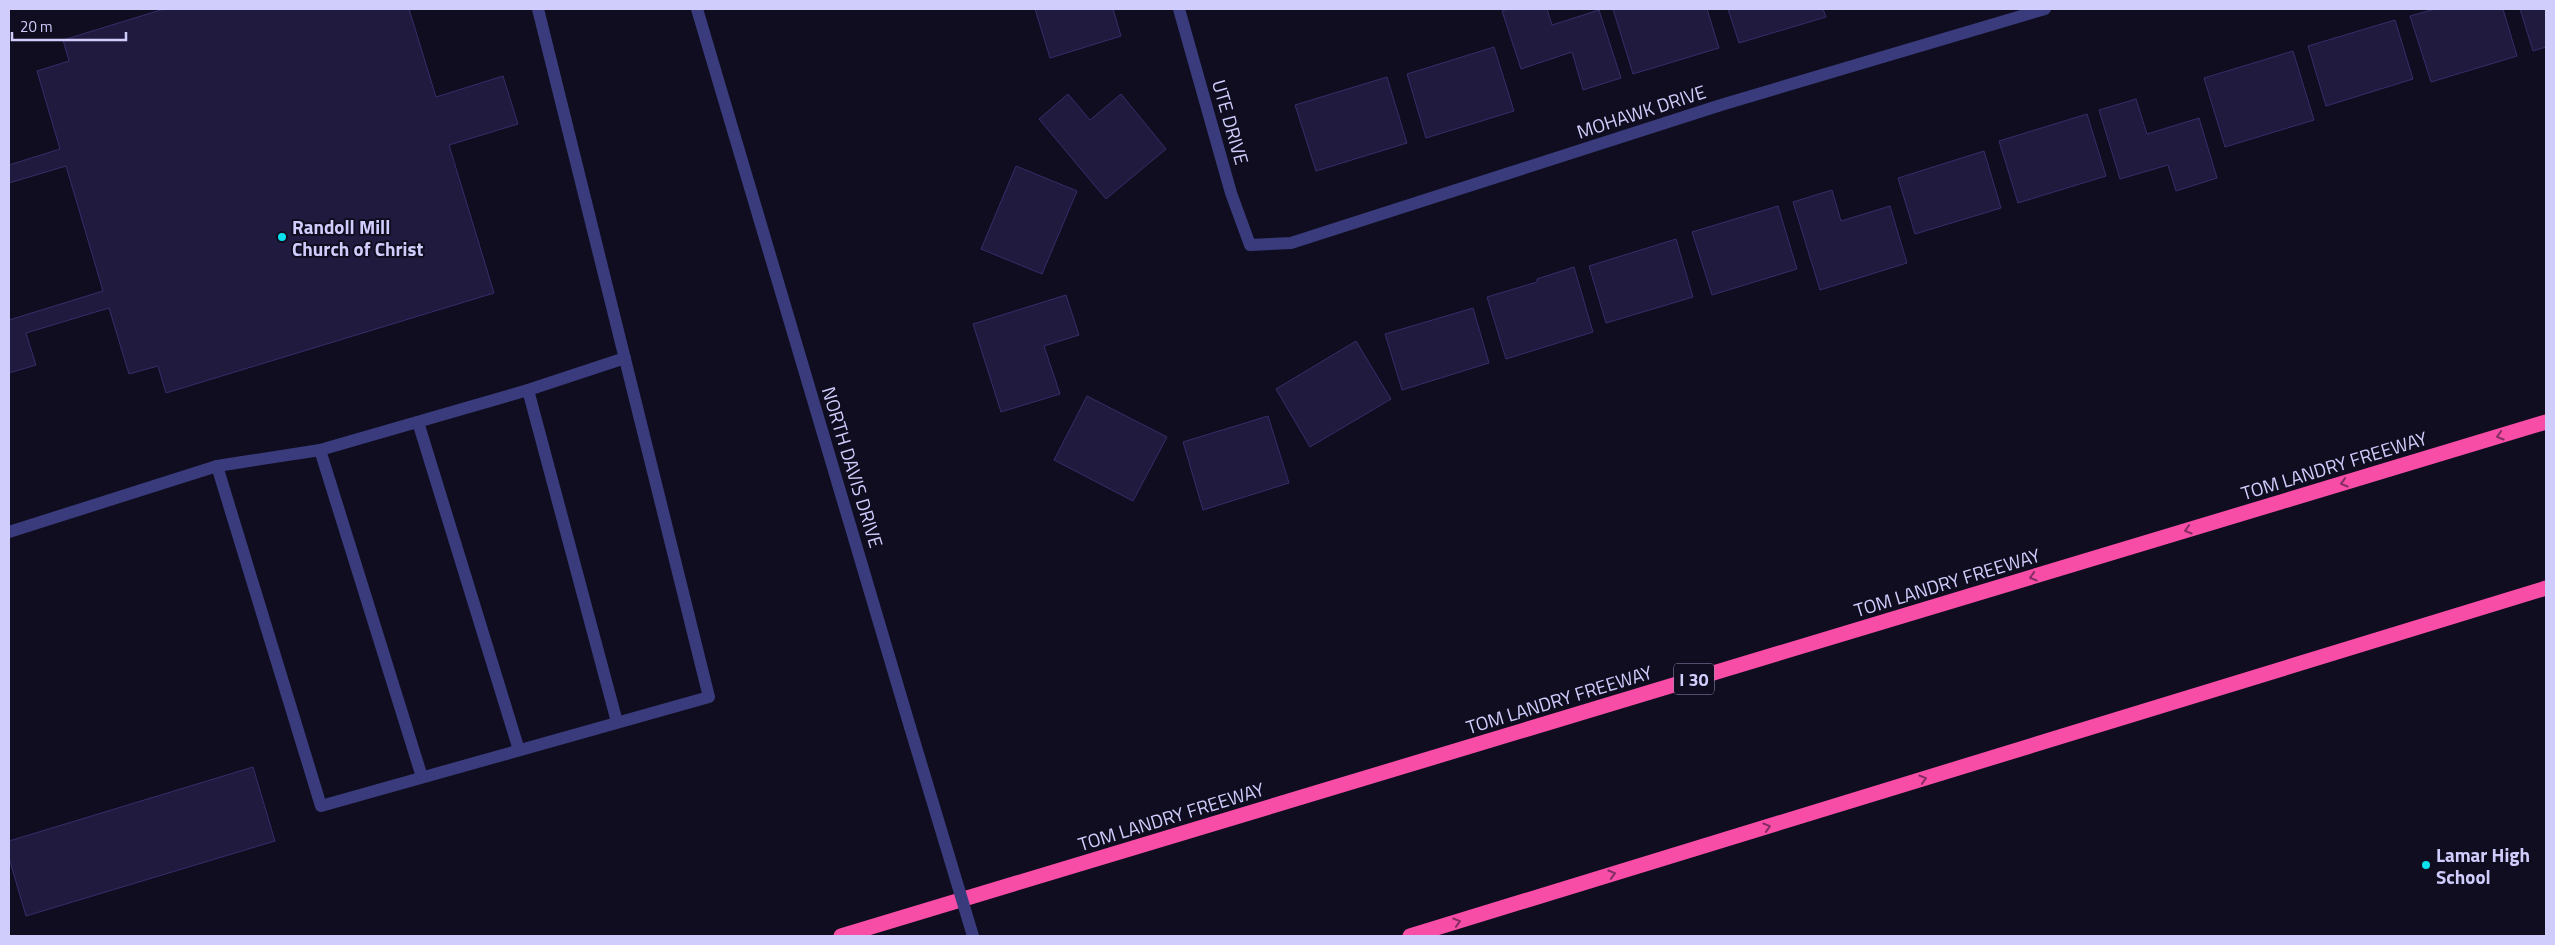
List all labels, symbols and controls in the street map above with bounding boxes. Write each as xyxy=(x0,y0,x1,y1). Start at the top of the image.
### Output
scale bar xyxy=(12,10,126,42)
text: 20 m xyxy=(20,15,53,38)
street label: UTE DRIVE xyxy=(1205,76,1257,168)
street label: MOHAWK DRIVE xyxy=(1573,76,1709,146)
place label: Randoll Mill Church of Christ xyxy=(292,212,423,263)
marker: Randoll Mill Church of Christ xyxy=(276,231,288,243)
street label: NORTH DAVIS DRIVE xyxy=(815,383,891,551)
street label: TOM LANDRY FREEWAY xyxy=(2237,423,2431,507)
one-way arrow xyxy=(2496,430,2504,440)
one-way arrow xyxy=(2340,477,2349,487)
one-way arrow xyxy=(2185,524,2193,534)
street label: TOM LANDRY FREEWAY xyxy=(1850,540,2044,624)
one-way arrow xyxy=(2029,571,2037,581)
street label: TOM LANDRY FREEWAY xyxy=(1462,657,1656,741)
road number: I 30 xyxy=(1674,664,1714,694)
street label: TOM LANDRY FREEWAY xyxy=(1074,774,1268,858)
one-way arrow xyxy=(1918,774,1926,784)
one-way arrow xyxy=(1763,822,1771,832)
place label: Lamar High School xyxy=(2436,840,2530,891)
marker: Lamar High School xyxy=(2420,859,2432,871)
one-way arrow xyxy=(1607,870,1616,880)
one-way arrow xyxy=(1452,918,1460,928)

